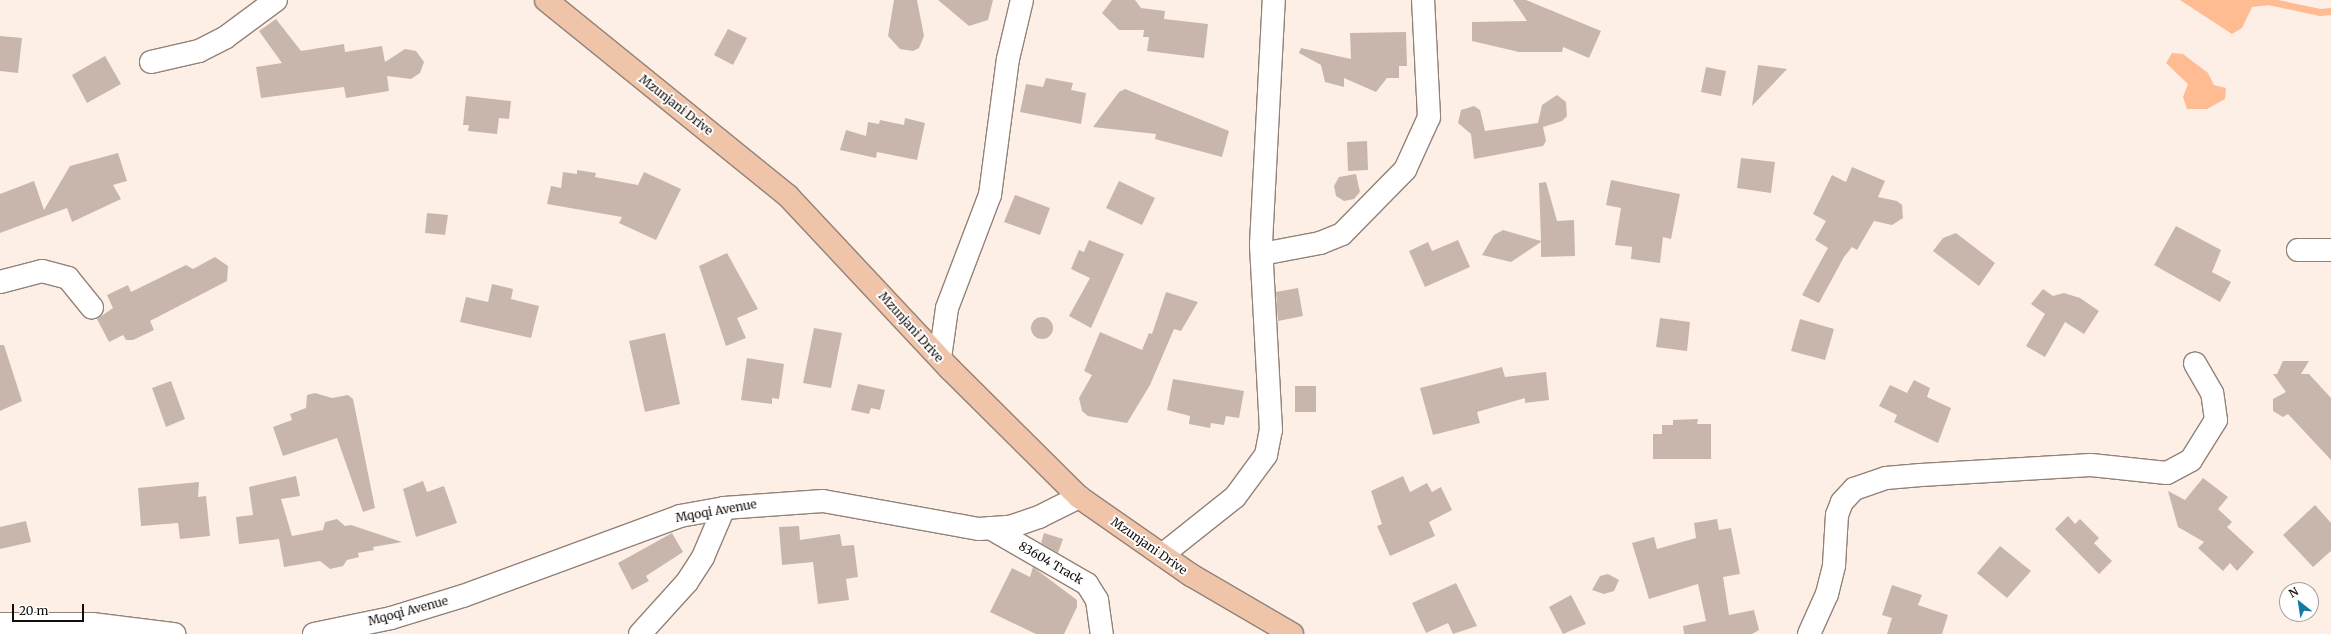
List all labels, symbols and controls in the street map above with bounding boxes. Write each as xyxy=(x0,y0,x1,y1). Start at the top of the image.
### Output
street label: Mzunjani Drive xyxy=(636,72,716,138)
street label: Mzunjani Drive xyxy=(876,289,946,365)
street label: Mqoqi Avenue xyxy=(674,497,758,525)
street label: Mzunjani Drive xyxy=(1108,514,1190,578)
street label: 83604 Track xyxy=(1016,539,1086,587)
north arrow xyxy=(2279,582,2319,622)
text: N xyxy=(2286,584,2301,601)
street label: Mqoqi Avenue xyxy=(366,593,450,629)
scale bar xyxy=(14,596,86,622)
text: 20 m xyxy=(19,603,48,618)

